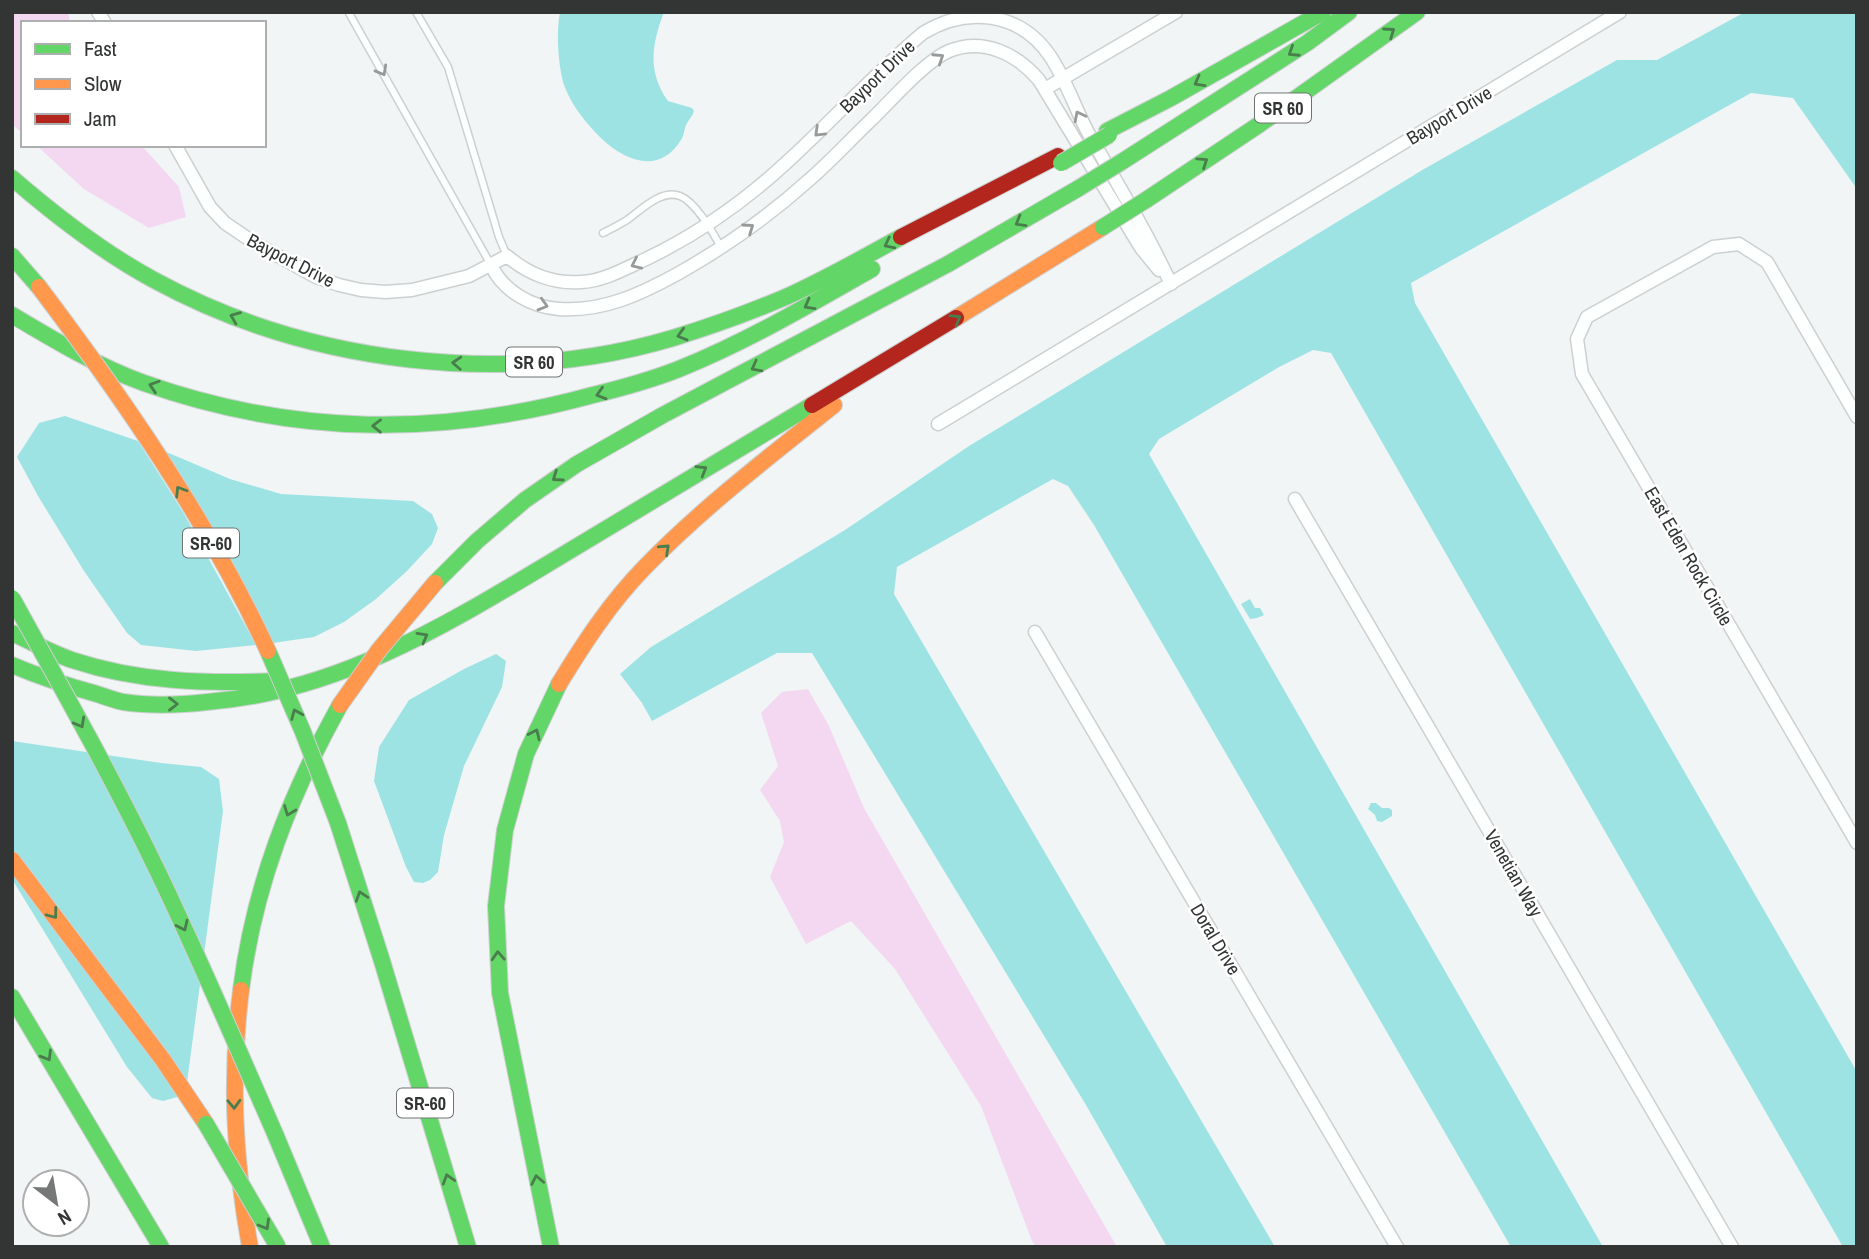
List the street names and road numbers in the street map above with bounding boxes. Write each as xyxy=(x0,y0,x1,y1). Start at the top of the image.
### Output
street label: Bayport Drive xyxy=(834,34,920,118)
street label: Bayport Drive xyxy=(1401,79,1497,151)
road number: SR 60 xyxy=(1255,94,1311,122)
street label: Bayport Drive xyxy=(243,227,339,293)
road number: SR 60 xyxy=(506,348,562,376)
street label: East Eden Rock Circle xyxy=(1639,482,1739,630)
road number: SR-60 xyxy=(183,528,239,558)
street label: Venetian Way xyxy=(1479,825,1549,921)
street label: Doral Drive xyxy=(1185,899,1247,979)
road number: SR-60 xyxy=(397,1088,453,1118)

